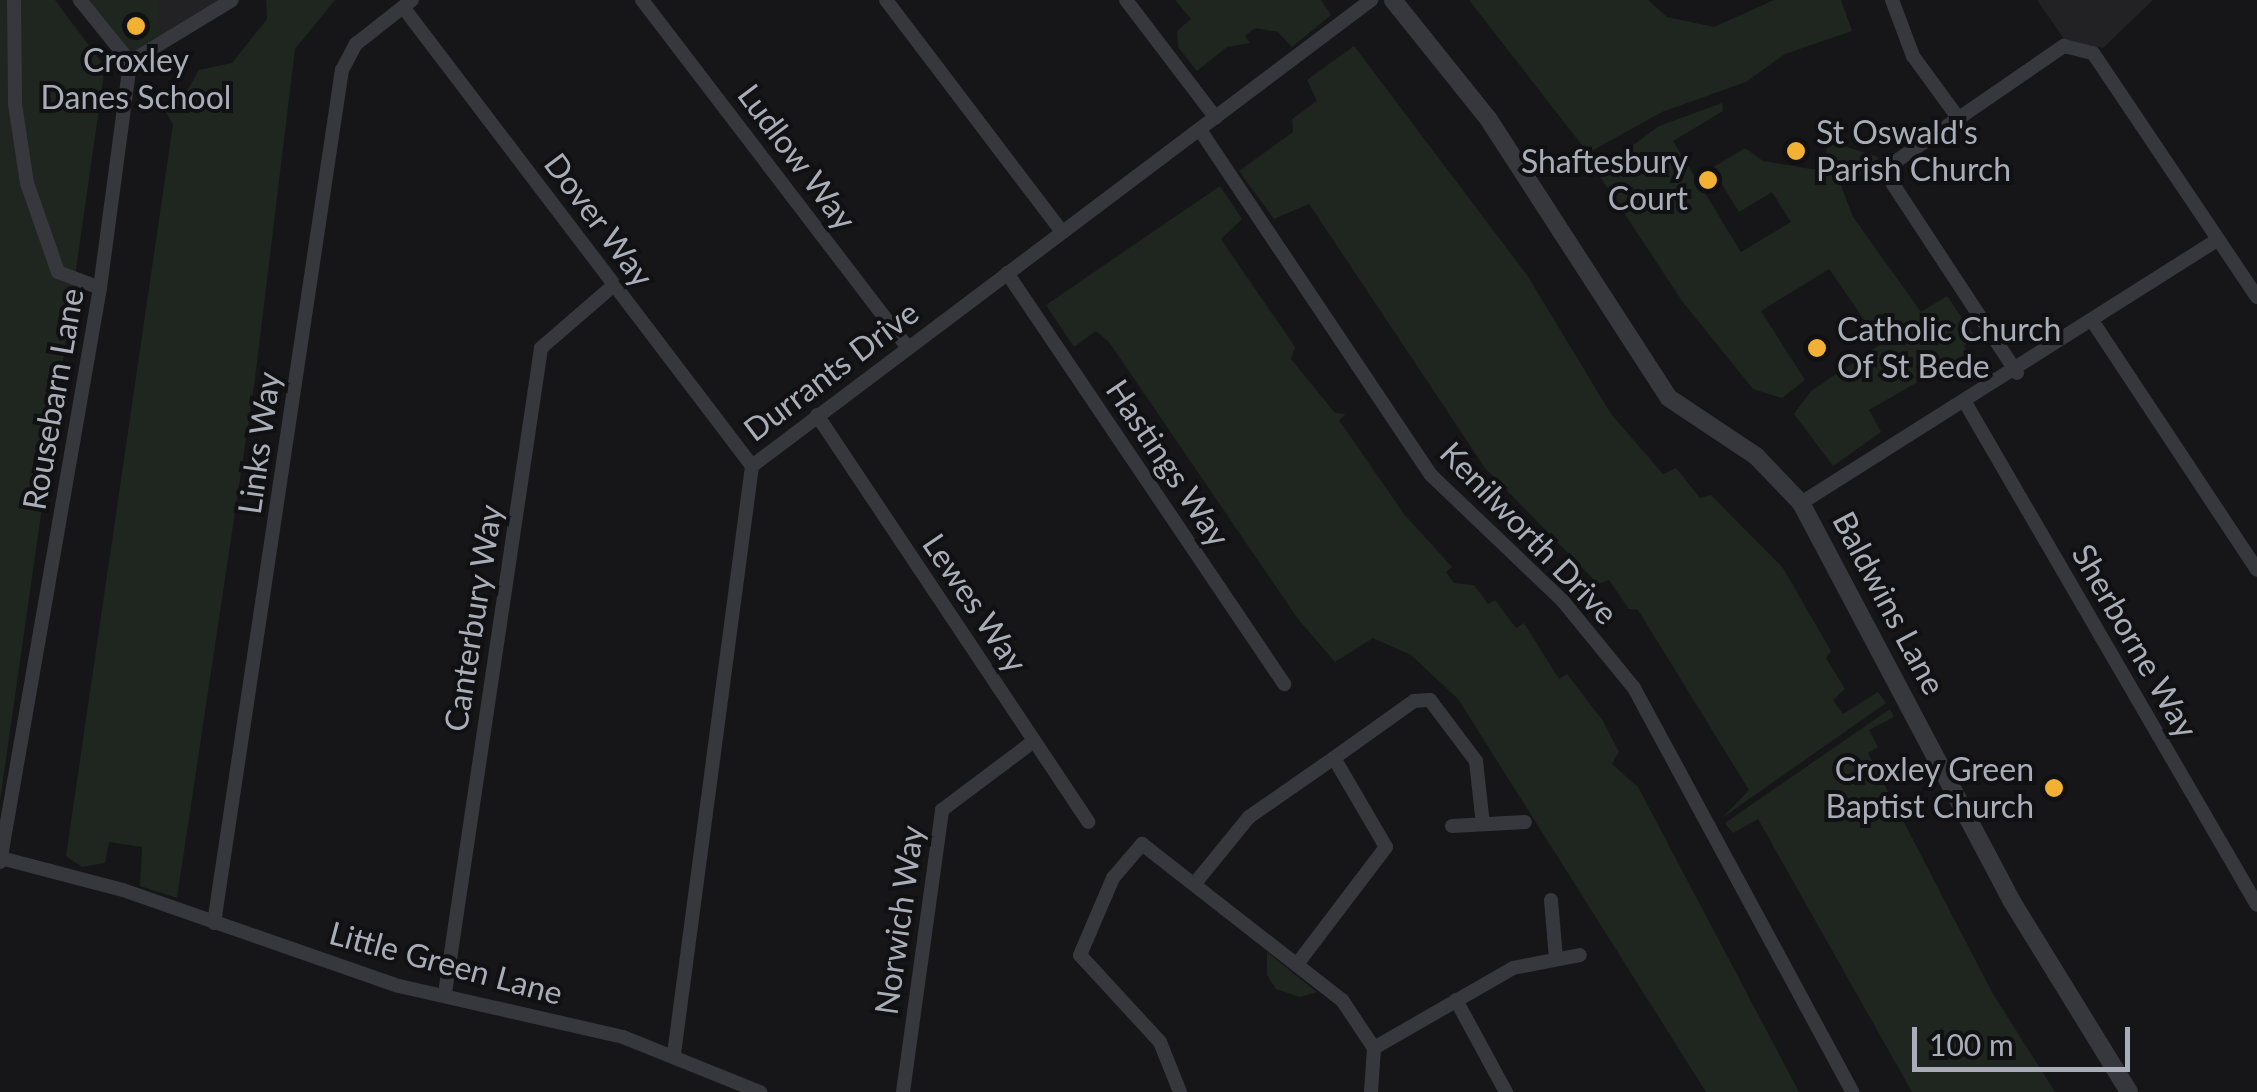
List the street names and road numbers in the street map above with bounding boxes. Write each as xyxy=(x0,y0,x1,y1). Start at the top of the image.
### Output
street label: Ludlow Way xyxy=(729,76,865,238)
street label: Dover Way xyxy=(536,145,662,295)
street label: Rousebarn Lane xyxy=(15,285,91,513)
street label: Durrants Drive xyxy=(736,293,926,449)
street label: Links Way xyxy=(230,369,288,517)
street label: Hastings Way xyxy=(1098,372,1238,554)
street label: Kenilworth Drive xyxy=(1432,434,1626,632)
street label: Canterbury Way xyxy=(436,501,510,735)
street label: Baldwins Lane xyxy=(1825,505,1953,701)
street label: Lewes Way xyxy=(915,526,1035,680)
street label: Sherborne Way xyxy=(2064,537,2206,745)
street label: Norwich Way xyxy=(867,823,931,1017)
street label: Little Green Lane xyxy=(325,913,567,1013)

